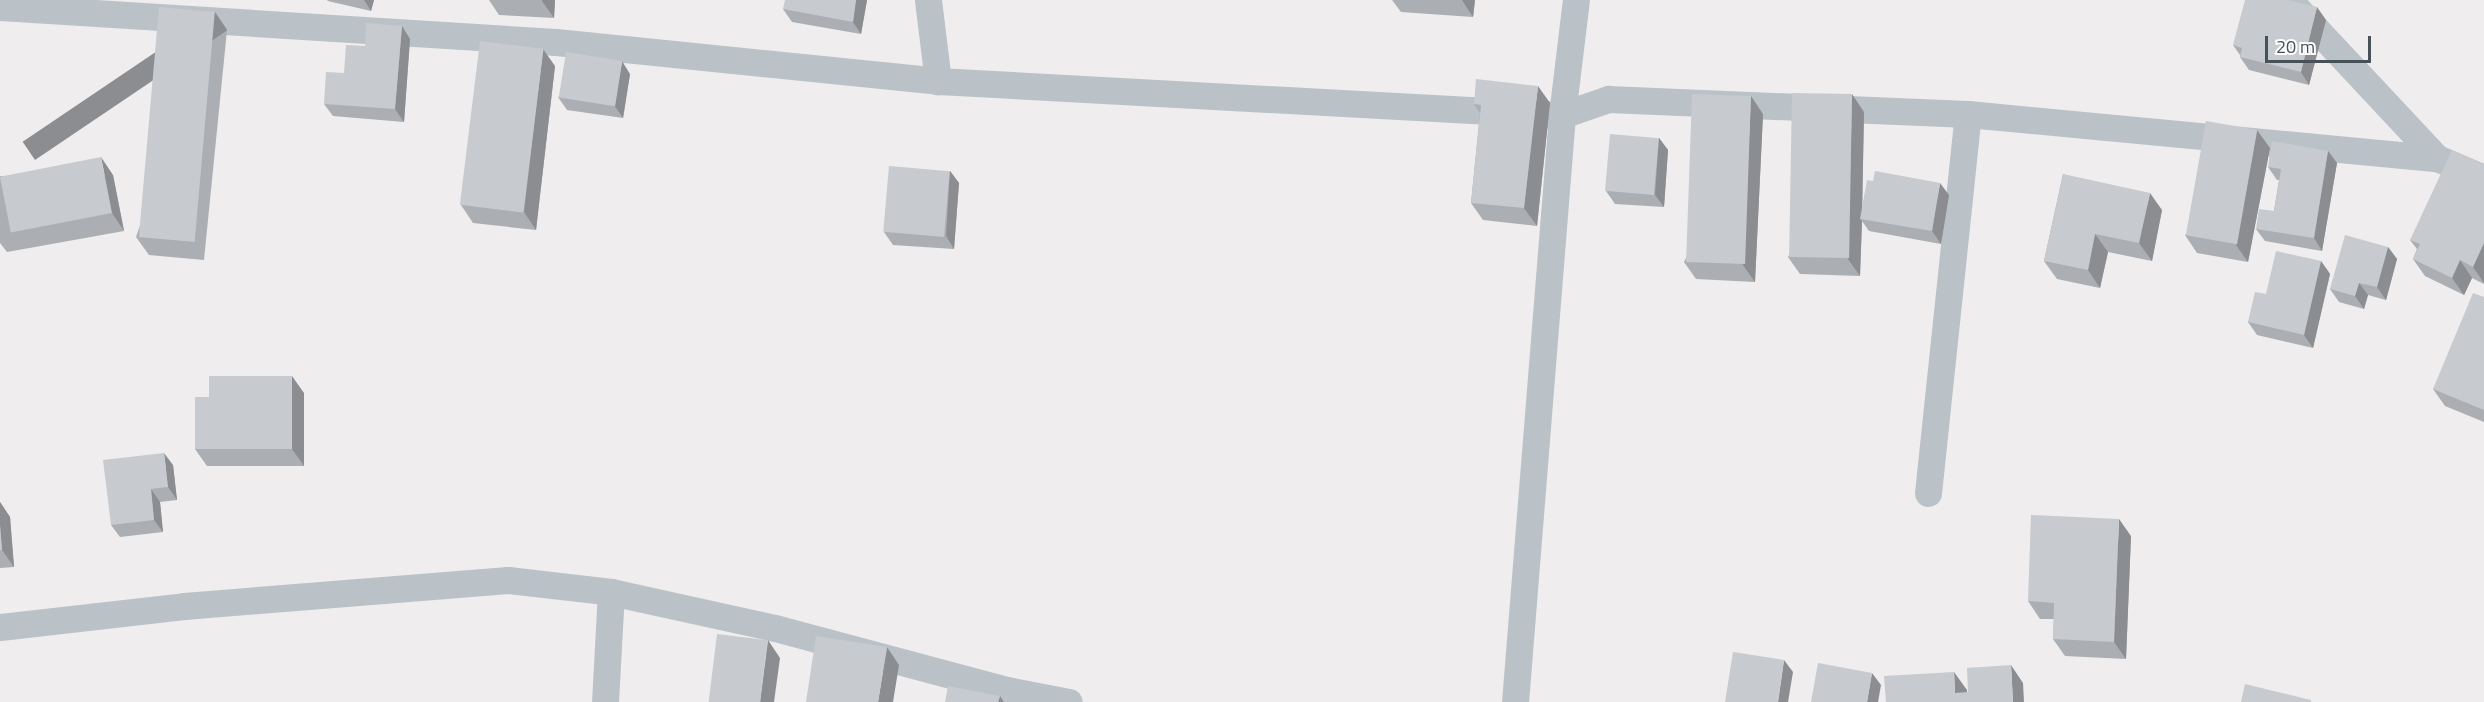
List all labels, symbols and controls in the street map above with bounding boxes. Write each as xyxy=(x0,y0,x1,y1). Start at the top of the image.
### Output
scale bar xyxy=(2268,24,2374,62)
text: 20 m xyxy=(2276,33,2315,60)

